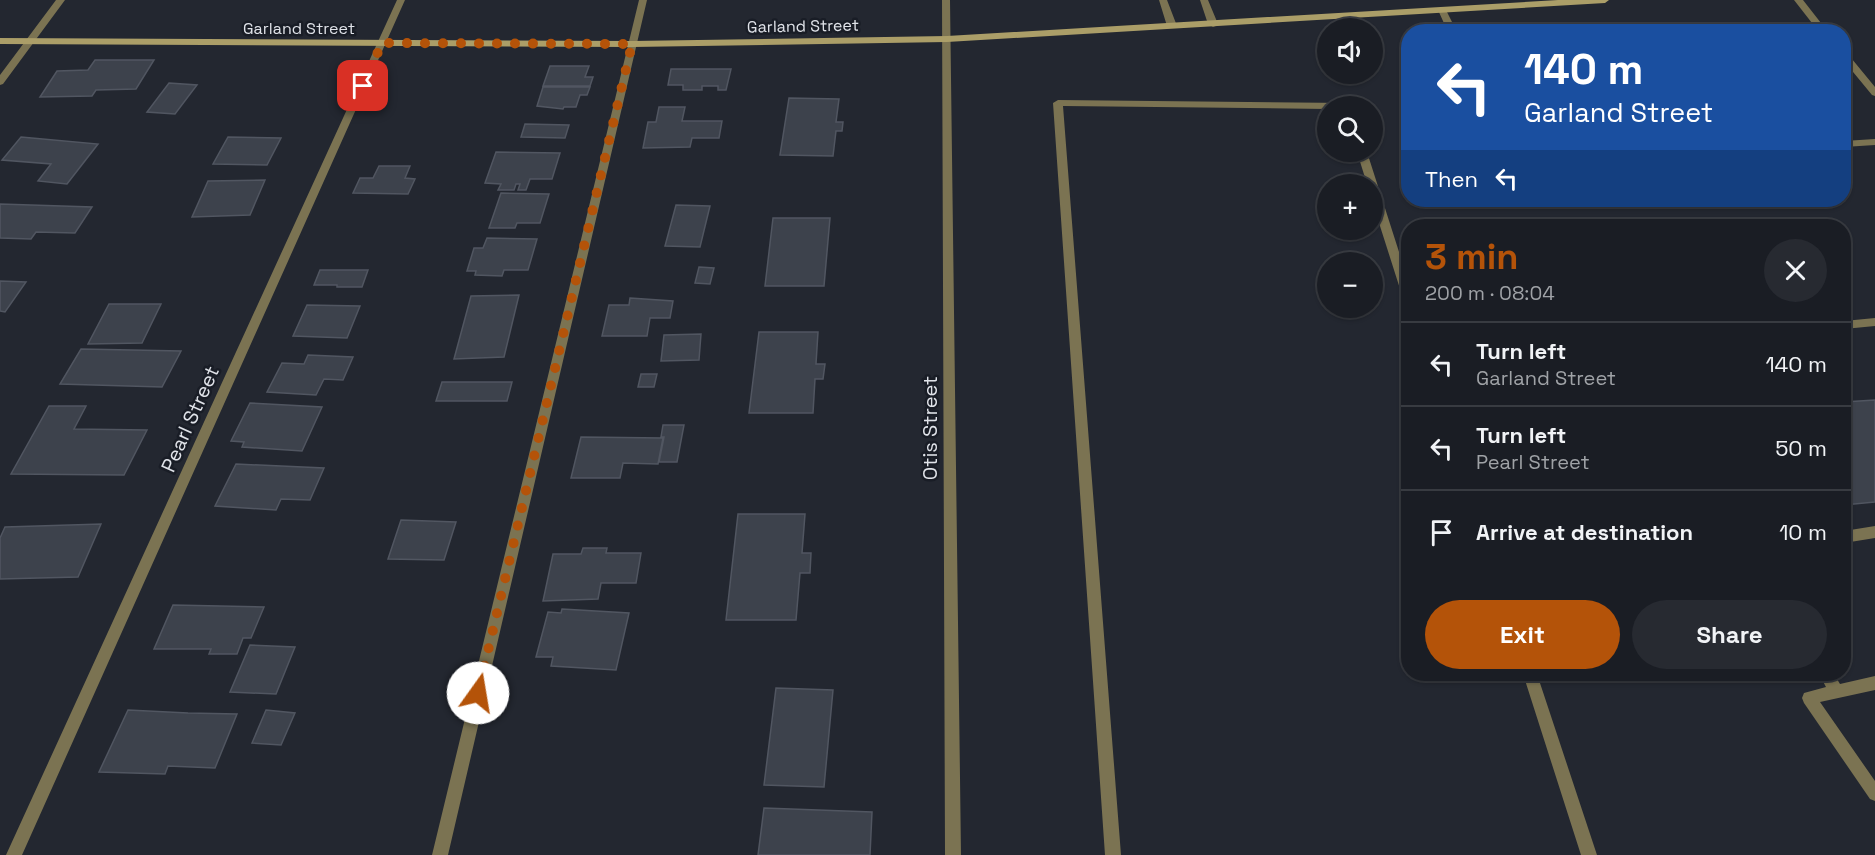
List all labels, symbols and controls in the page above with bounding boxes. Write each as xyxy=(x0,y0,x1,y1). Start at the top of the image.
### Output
street label: Garland Street xyxy=(747,15,859,37)
street label: Garland Street xyxy=(243,18,355,39)
map controls xyxy=(1317,18,1383,318)
button: sound xyxy=(1317,18,1383,84)
text: 140 m xyxy=(1524,43,1643,96)
icon: left xyxy=(1425,48,1503,126)
pin xyxy=(337,60,388,111)
icon: arrive xyxy=(346,69,379,102)
text: Garland Street xyxy=(1524,95,1713,130)
button: search xyxy=(1317,96,1383,162)
icon: left xyxy=(1490,162,1523,195)
text: Then xyxy=(1425,165,1478,193)
button: + xyxy=(1317,174,1383,240)
text: 3 min xyxy=(1425,234,1519,280)
button: close xyxy=(1764,239,1827,302)
button: − xyxy=(1317,252,1383,318)
text: 200 m · 08:04 xyxy=(1425,280,1555,306)
text: Turn left xyxy=(1476,337,1566,365)
icon: left xyxy=(1425,348,1458,381)
text: 140 m xyxy=(1765,350,1827,378)
street label: Pearl Street xyxy=(155,362,225,476)
text: Garland Street xyxy=(1476,365,1616,391)
street label: Otis Street xyxy=(917,376,943,480)
text: Turn left xyxy=(1476,421,1566,449)
icon: left xyxy=(1425,432,1458,465)
text: 50 m xyxy=(1775,434,1827,462)
text: Pearl Street xyxy=(1476,449,1590,475)
icon: arrive xyxy=(1425,516,1458,549)
text: Arrive at destination xyxy=(1476,518,1693,546)
text: 10 m xyxy=(1779,518,1827,546)
button: Exit xyxy=(1425,600,1620,669)
button: Share xyxy=(1632,600,1827,669)
position arrow xyxy=(446,661,510,725)

